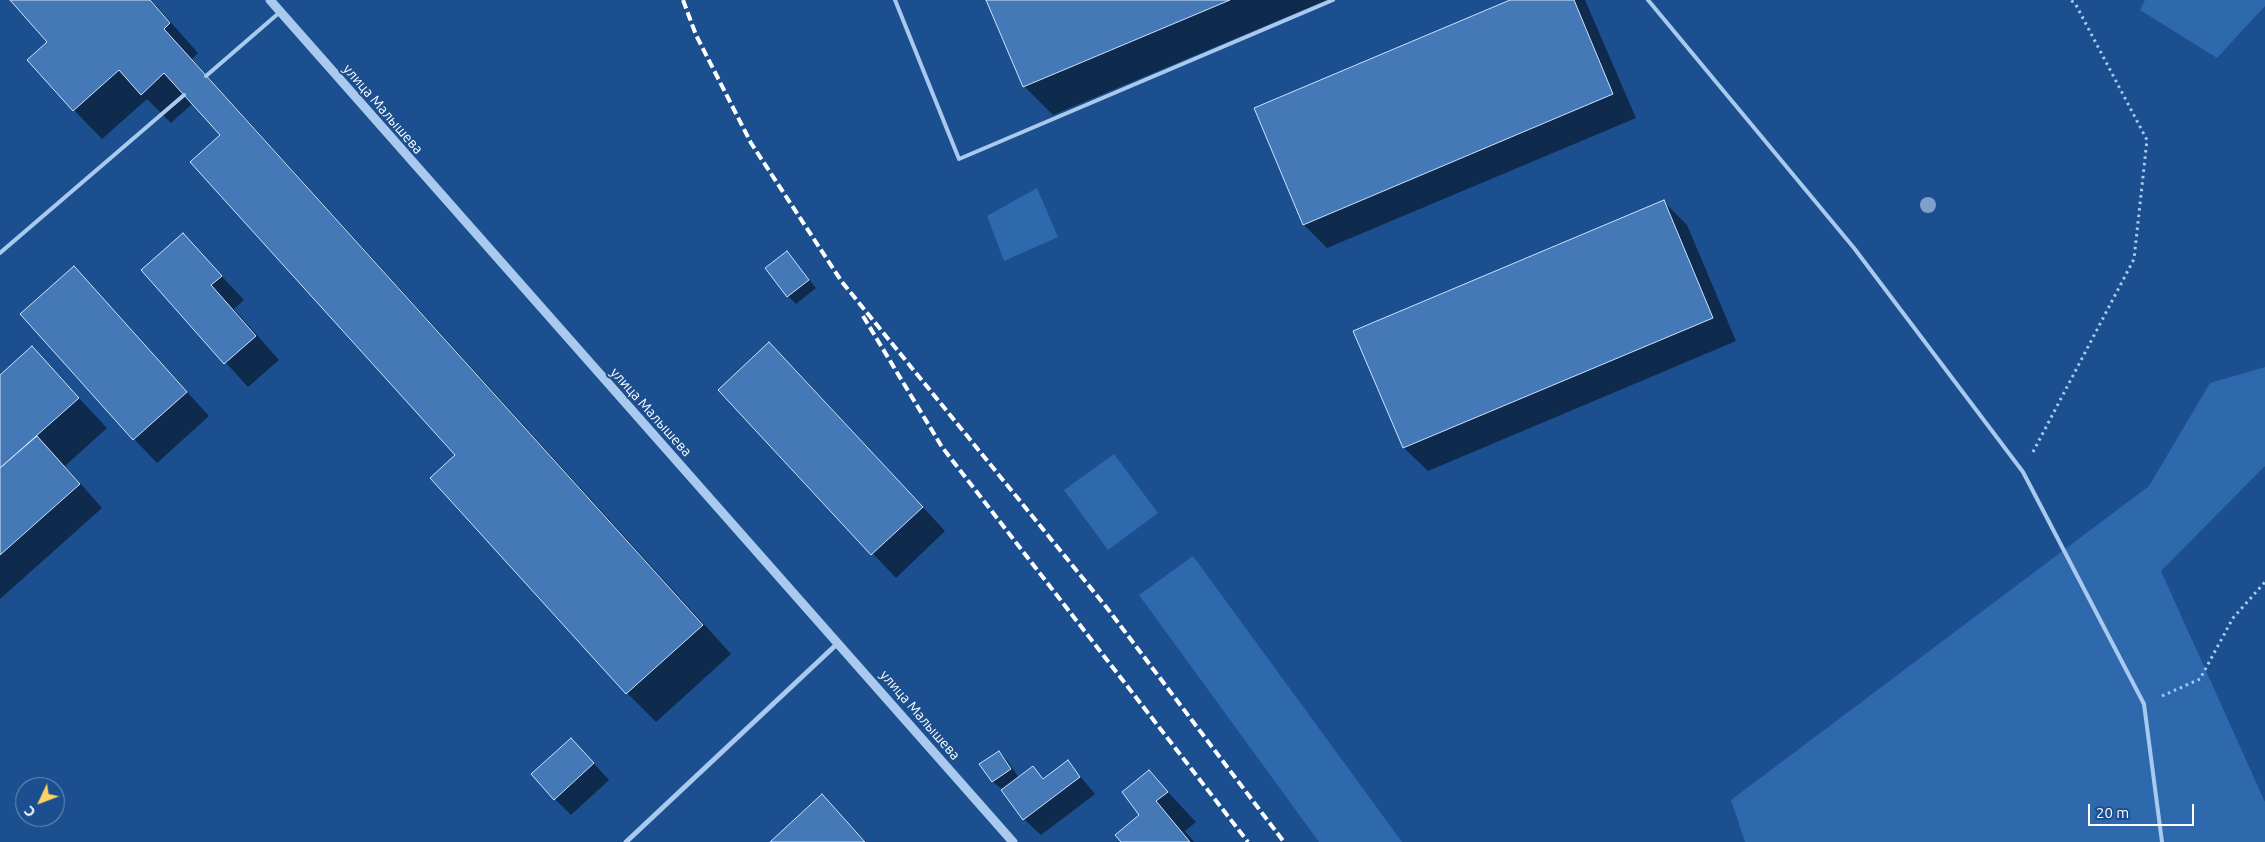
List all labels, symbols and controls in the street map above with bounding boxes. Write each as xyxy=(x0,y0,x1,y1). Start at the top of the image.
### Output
street label: улица Малышева xyxy=(339,61,427,157)
street label: улица Малышева xyxy=(607,364,695,460)
street label: улица Малышева xyxy=(876,667,964,763)
north arrow xyxy=(15,777,65,827)
scale bar xyxy=(2090,794,2196,826)
text: С xyxy=(21,803,39,820)
text: 20 m xyxy=(2096,804,2129,821)

